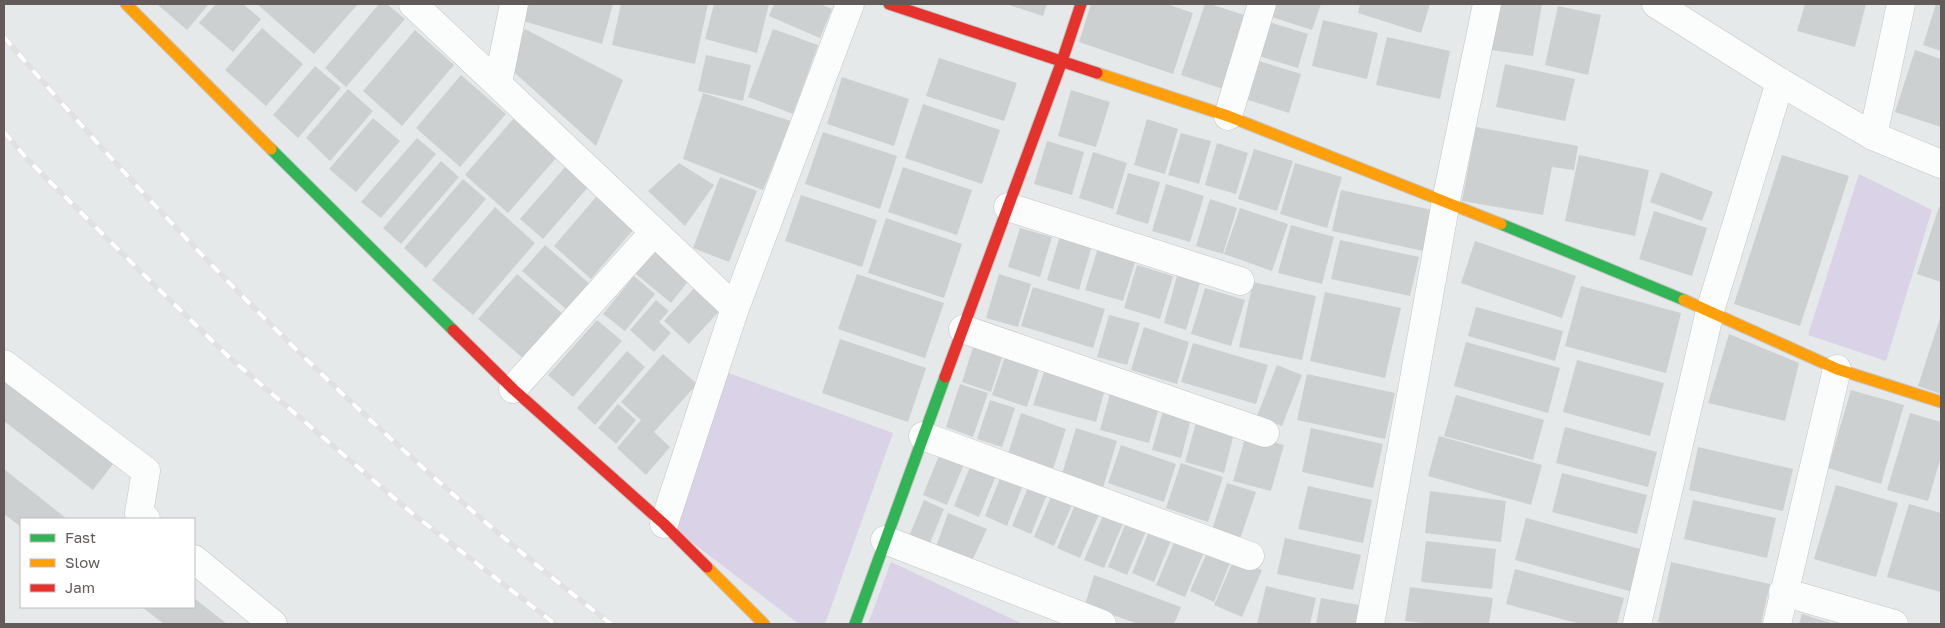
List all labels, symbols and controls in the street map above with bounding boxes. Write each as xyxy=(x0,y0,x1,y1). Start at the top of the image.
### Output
legend xyxy=(20,518,195,608)
text: Fast xyxy=(65,528,96,546)
text: Slow xyxy=(65,553,100,571)
text: Jam xyxy=(65,578,95,596)

